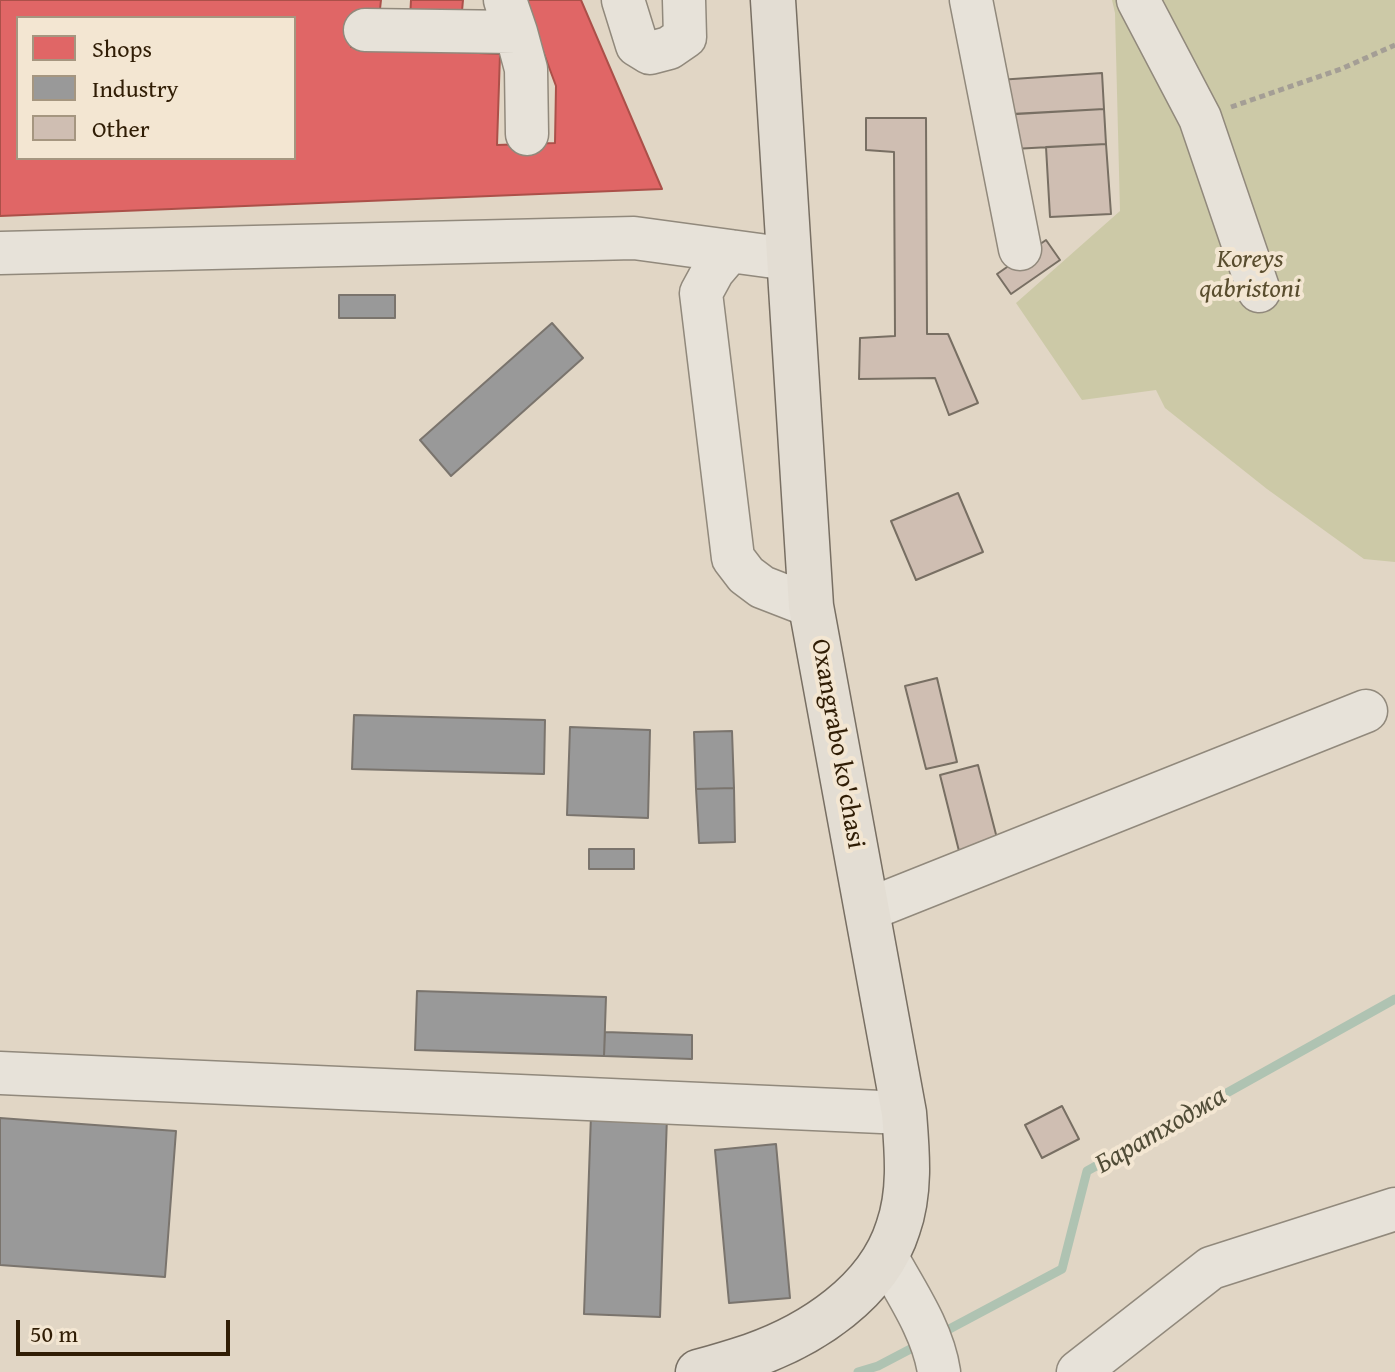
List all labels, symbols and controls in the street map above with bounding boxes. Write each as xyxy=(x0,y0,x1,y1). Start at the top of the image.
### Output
legend xyxy=(16,16,296,160)
text: Shops xyxy=(92,31,152,66)
text: Industry xyxy=(92,71,179,106)
text: Other xyxy=(92,111,150,146)
park label: Koreys qabristoni xyxy=(1199,244,1301,306)
street label: Oxangrabo ko'chasi xyxy=(803,637,871,851)
water label: Баратходжа xyxy=(1090,1080,1232,1182)
scale bar xyxy=(20,1304,234,1354)
text: 50 m xyxy=(30,1316,78,1351)

